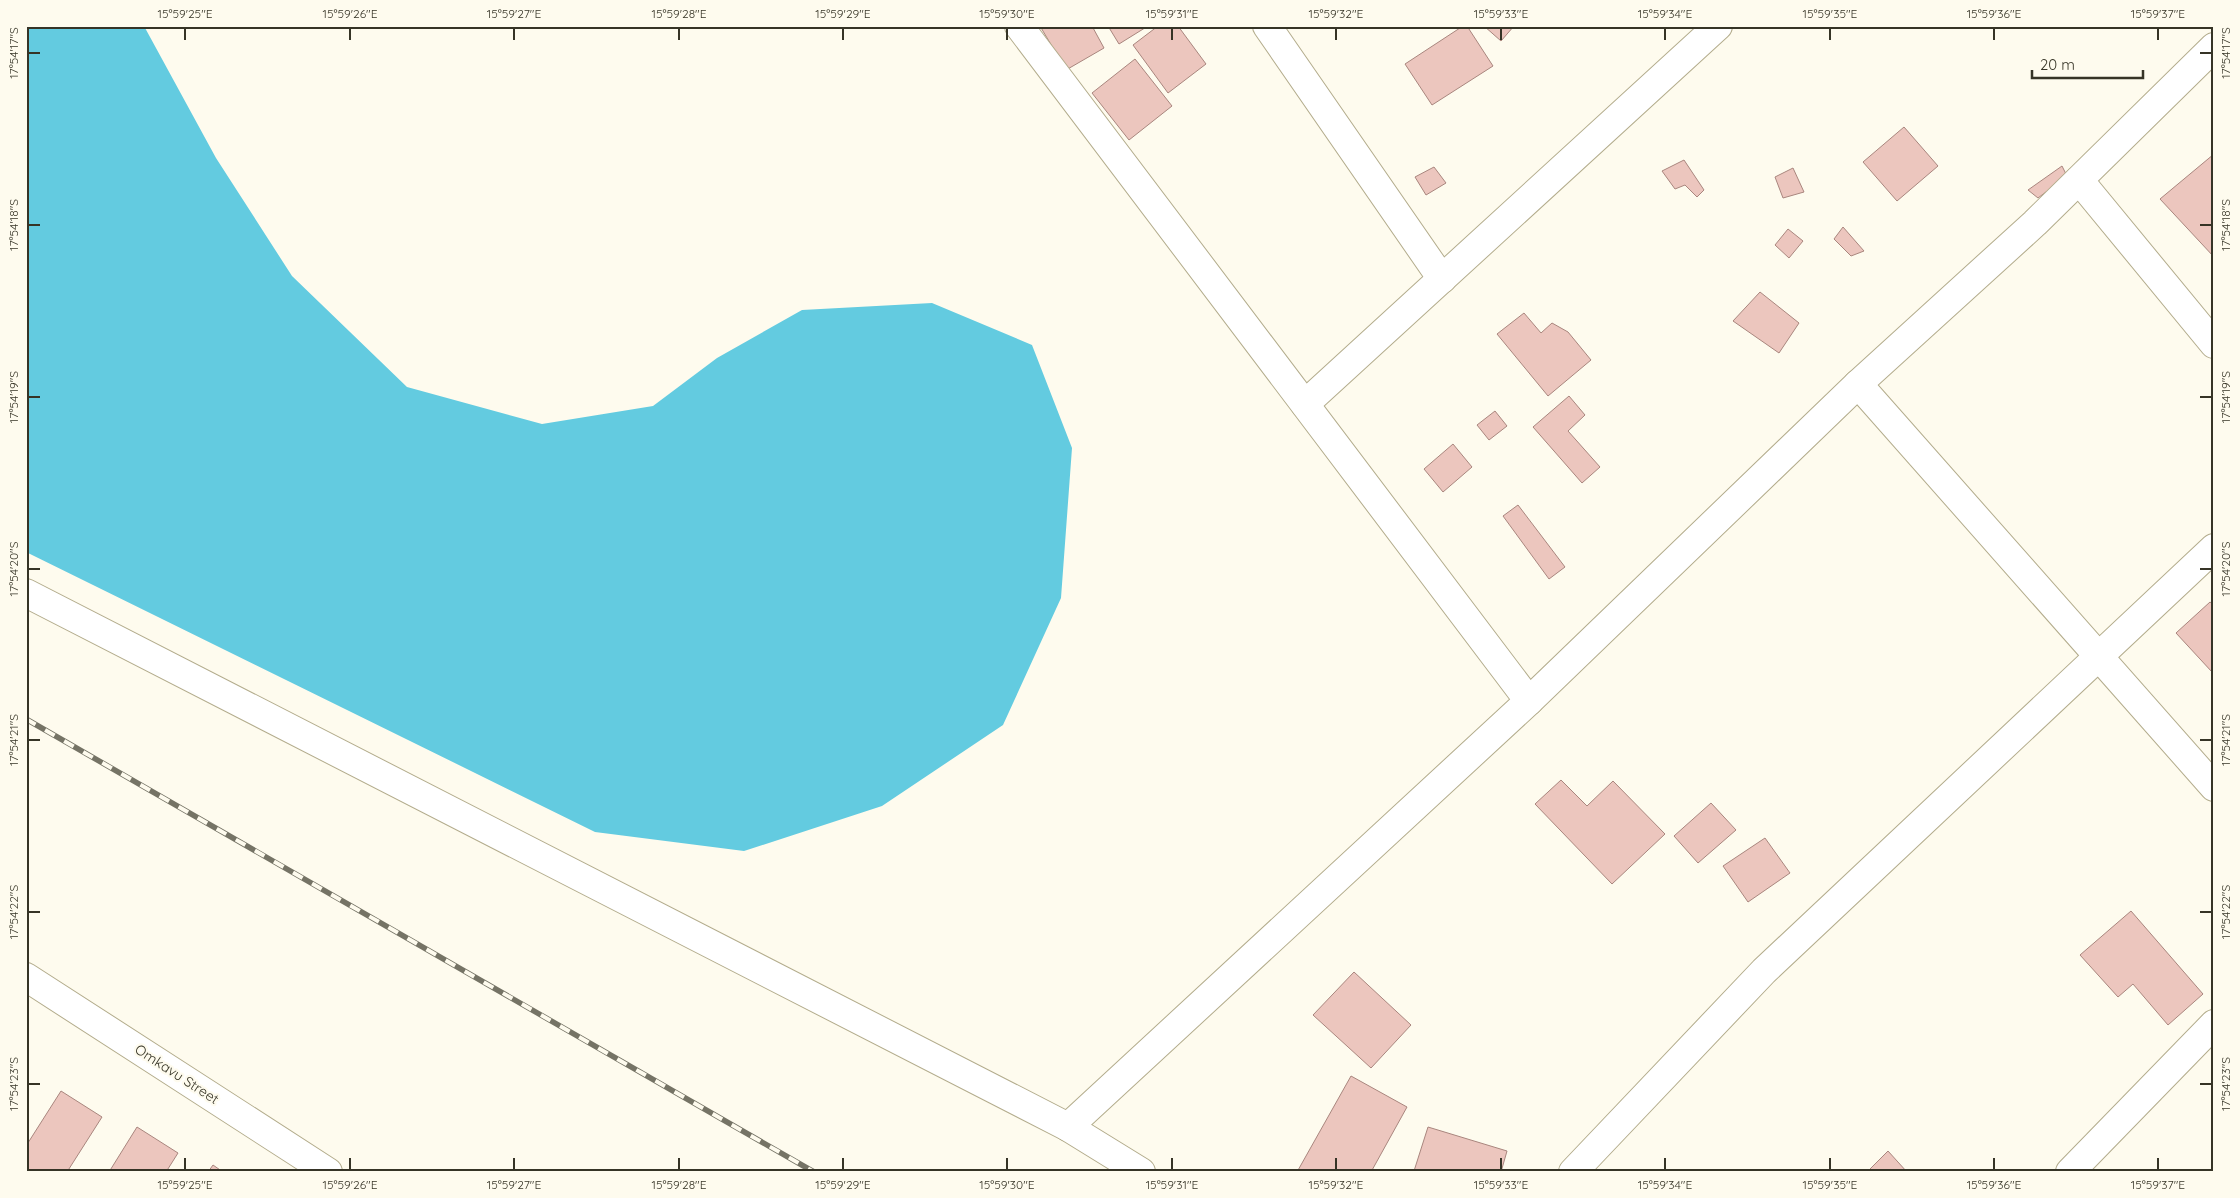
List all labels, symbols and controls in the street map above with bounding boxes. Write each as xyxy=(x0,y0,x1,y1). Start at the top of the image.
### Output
text: 15°59'25"E xyxy=(157,6,213,21)
text: 15°59'26"E xyxy=(322,6,378,21)
text: 15°59'27"E xyxy=(487,6,541,21)
text: 15°59'28"E xyxy=(651,6,707,21)
text: 15°59'29"E xyxy=(815,6,871,21)
text: 15°59'30"E xyxy=(979,6,1035,21)
text: 15°59'31"E xyxy=(1146,6,1199,21)
text: 15°59'32"E xyxy=(1309,6,1364,21)
text: 15°59'33"E xyxy=(1474,6,1528,21)
text: 15°59'34"E xyxy=(1638,6,1692,21)
text: 15°59'35"E xyxy=(1803,6,1858,21)
text: 15°59'36"E xyxy=(1967,6,2022,21)
text: 15°59'37"E xyxy=(2131,6,2185,21)
text: 17°54'17"S xyxy=(6,27,21,79)
text: 17°54'17"S xyxy=(2218,27,2233,79)
scale bar xyxy=(2032,48,2144,80)
text: 20 m xyxy=(2040,55,2075,74)
text: 17°54'18"S xyxy=(6,199,21,251)
text: 17°54'18"S xyxy=(2218,199,2233,251)
text: 17°54'19"S xyxy=(6,371,21,423)
text: 17°54'19"S xyxy=(2218,371,2233,423)
text: 17°54'20"S xyxy=(6,541,21,596)
text: 17°54'20"S xyxy=(2218,541,2233,596)
text: 17°54'21"S xyxy=(6,714,21,766)
text: 17°54'21"S xyxy=(2218,714,2233,766)
text: 17°54'22"S xyxy=(6,885,21,939)
text: 17°54'22"S xyxy=(2218,885,2233,939)
street label: Omkavu Street xyxy=(132,1040,223,1108)
text: 17°54'23"S xyxy=(6,1057,21,1111)
text: 17°54'23"S xyxy=(2218,1057,2233,1111)
text: 15°59'25"E xyxy=(157,1177,213,1192)
text: 15°59'26"E xyxy=(322,1177,378,1192)
text: 15°59'27"E xyxy=(487,1177,541,1192)
text: 15°59'28"E xyxy=(651,1177,707,1192)
text: 15°59'29"E xyxy=(815,1177,871,1192)
text: 15°59'30"E xyxy=(979,1177,1035,1192)
text: 15°59'31"E xyxy=(1146,1177,1199,1192)
text: 15°59'32"E xyxy=(1309,1177,1364,1192)
text: 15°59'33"E xyxy=(1474,1177,1528,1192)
text: 15°59'34"E xyxy=(1638,1177,1692,1192)
text: 15°59'35"E xyxy=(1803,1177,1858,1192)
text: 15°59'36"E xyxy=(1967,1177,2022,1192)
text: 15°59'37"E xyxy=(2131,1177,2185,1192)

